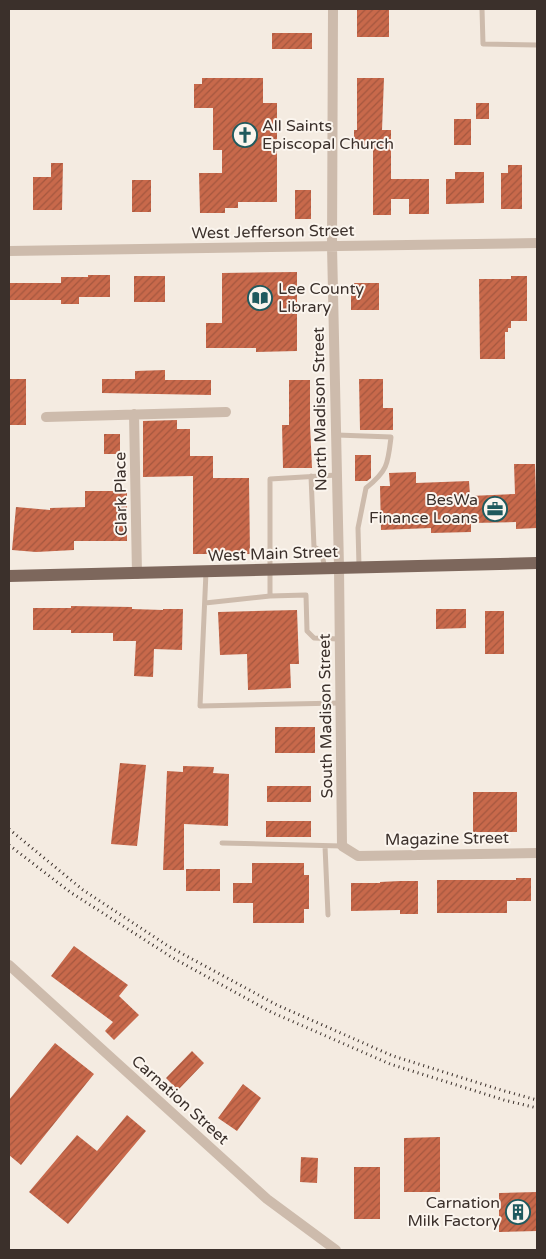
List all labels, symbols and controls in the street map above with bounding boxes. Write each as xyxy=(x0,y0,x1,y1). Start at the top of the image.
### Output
place label: All Saints Episcopal Church xyxy=(262,116,394,154)
church icon: All Saints Episcopal Church xyxy=(232,122,258,148)
street label: West Jefferson Street xyxy=(191,221,355,243)
place label: Lee County Library xyxy=(278,279,364,317)
library icon: Lee County Library xyxy=(247,285,273,311)
street label: North Madison Street xyxy=(309,327,331,491)
street label: Clark Place xyxy=(110,452,132,536)
place label: BesWa Finance Loans xyxy=(369,490,478,528)
office icon: BesWa Finance Loans xyxy=(482,496,508,522)
street label: West Main Street xyxy=(207,542,339,566)
street label: South Madison Street xyxy=(315,633,337,799)
street label: Magazine Street xyxy=(385,828,509,850)
street label: Carnation Street xyxy=(127,1051,233,1149)
place label: Carnation Milk Factory xyxy=(407,1193,500,1231)
building icon: Carnation Milk Factory xyxy=(505,1199,531,1225)

